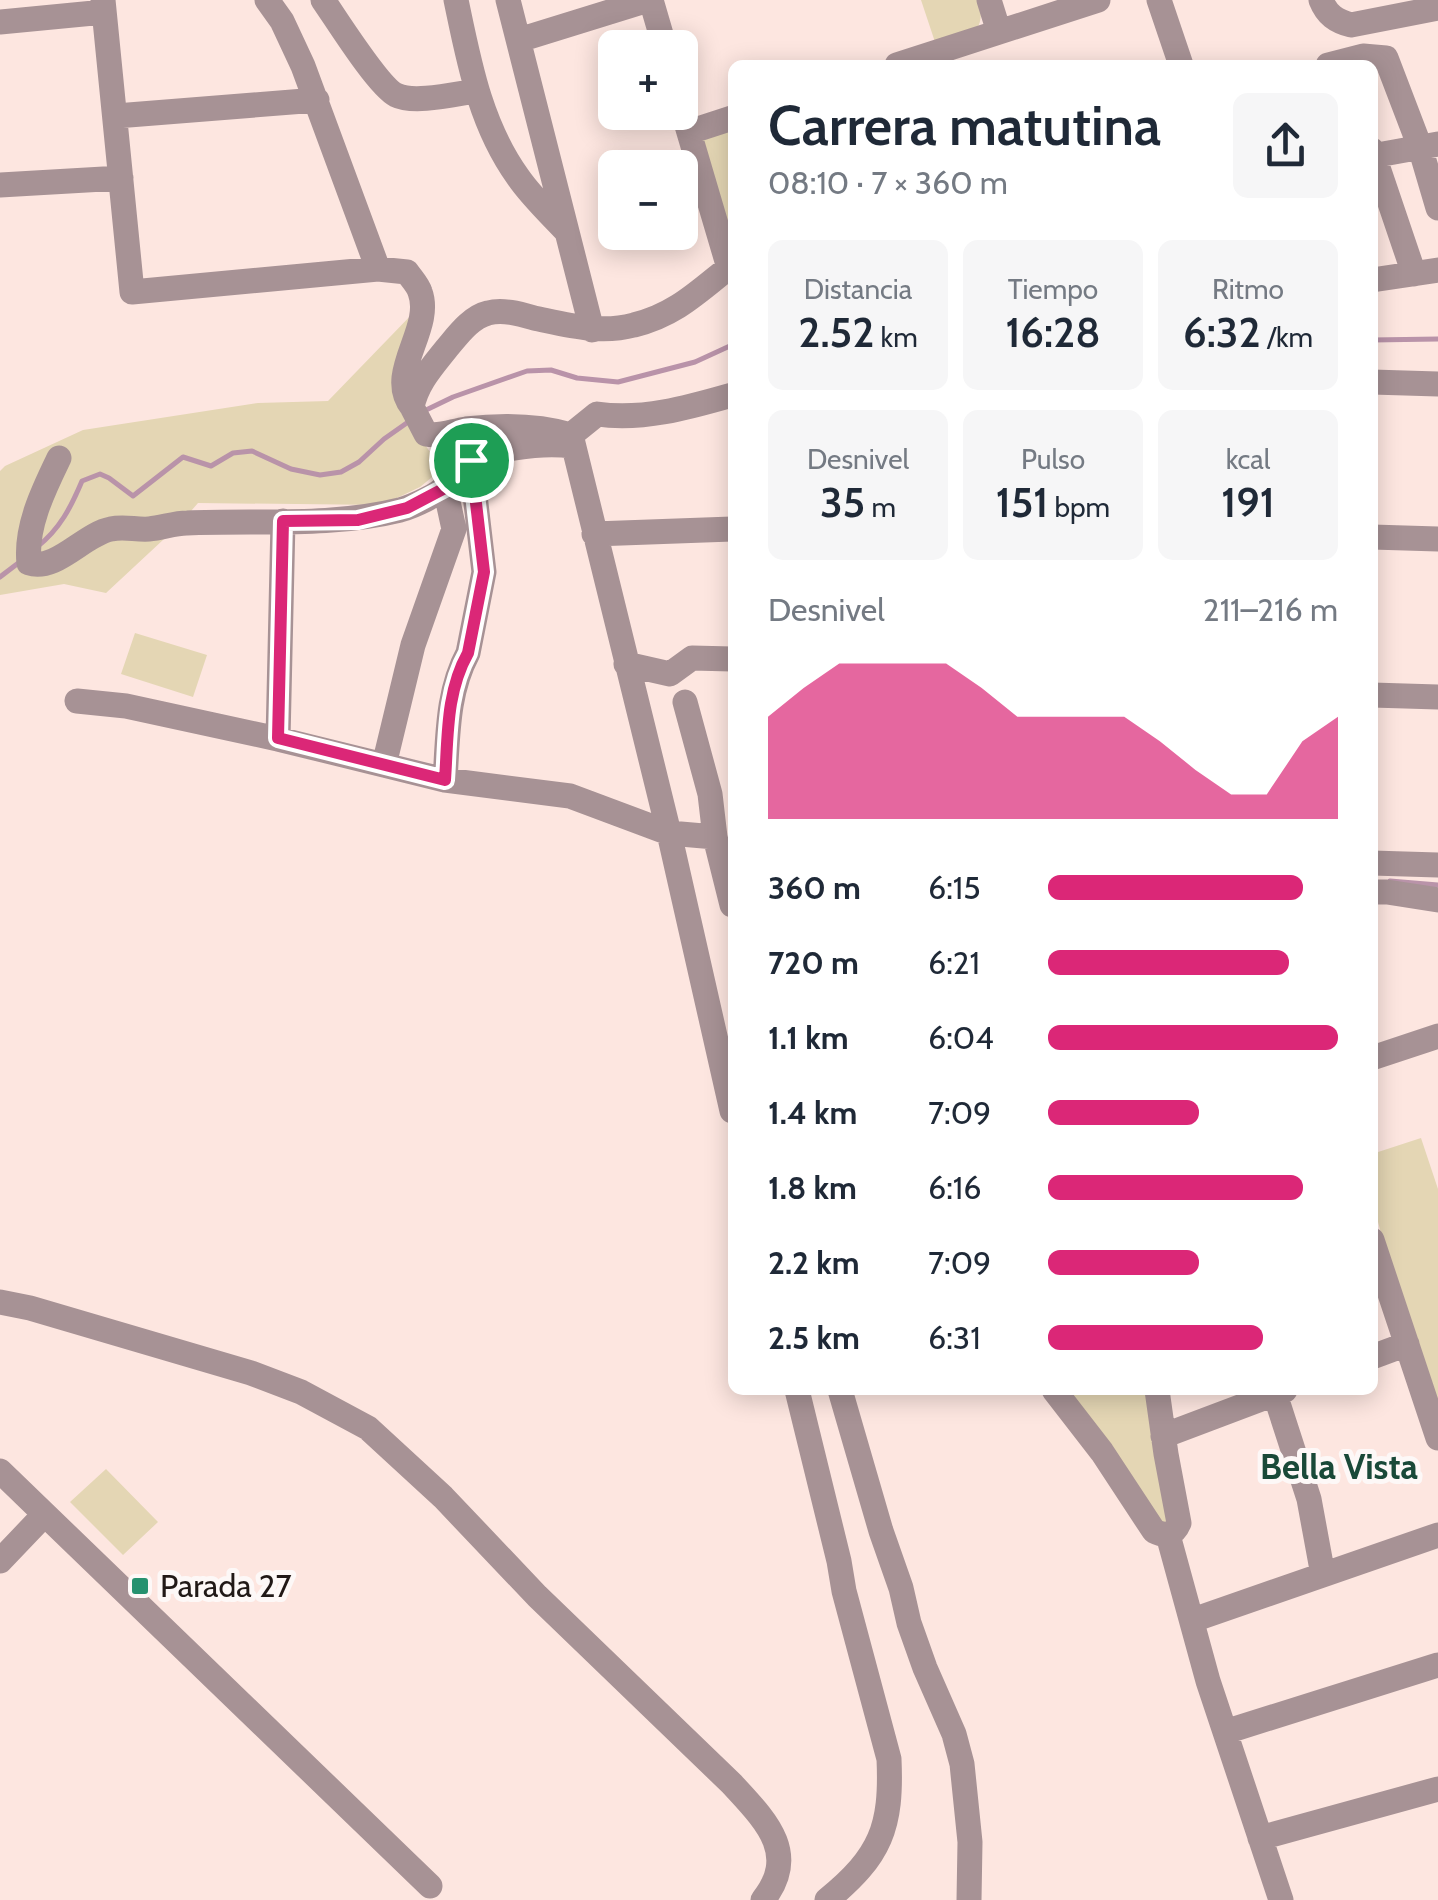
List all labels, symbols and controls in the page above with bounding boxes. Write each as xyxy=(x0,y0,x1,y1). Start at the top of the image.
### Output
map controls xyxy=(598,30,698,250)
button: + xyxy=(598,30,698,130)
text: Carrera matutina xyxy=(768,92,1161,159)
button: share xyxy=(1233,93,1338,198)
button: − xyxy=(598,150,698,250)
text: 08:10 · 7 × 360 m xyxy=(768,163,1008,202)
text: Distancia xyxy=(804,272,912,306)
text: Tiempo xyxy=(1008,272,1098,306)
text: Ritmo xyxy=(1212,272,1284,306)
text: 2.52 xyxy=(798,306,874,358)
text: 16:28 xyxy=(1005,306,1101,358)
text: 6:32 xyxy=(1183,306,1261,358)
text: km xyxy=(874,320,918,354)
text: /km xyxy=(1261,320,1313,354)
pin xyxy=(429,418,514,503)
icon: arrive xyxy=(444,433,499,488)
text: Desnivel xyxy=(807,442,909,476)
text: Pulso xyxy=(1021,442,1085,476)
text: kcal xyxy=(1226,442,1270,476)
text: 35 xyxy=(820,476,865,528)
text: 151 xyxy=(996,476,1048,528)
text: 191 xyxy=(1221,476,1275,528)
text: m xyxy=(865,490,896,524)
text: bpm xyxy=(1048,490,1110,524)
text: Desnivel xyxy=(768,590,885,629)
text: 211–216 m xyxy=(1203,590,1338,629)
text: 360 m xyxy=(768,868,861,907)
text: 6:15 xyxy=(928,868,981,907)
text: 720 m xyxy=(768,943,859,982)
text: 6:21 xyxy=(928,943,980,982)
text: 1.1 km xyxy=(768,1018,849,1057)
text: 6:04 xyxy=(928,1018,994,1057)
text: 1.4 km xyxy=(768,1093,857,1132)
text: 7:09 xyxy=(928,1093,991,1132)
text: 1.8 km xyxy=(768,1168,857,1207)
text: 6:16 xyxy=(928,1168,981,1207)
text: 2.2 km xyxy=(768,1243,860,1282)
text: 7:09 xyxy=(928,1243,991,1282)
text: 2.5 km xyxy=(768,1318,860,1357)
text: 6:31 xyxy=(928,1318,981,1357)
district label: Bella Vista xyxy=(1260,1445,1418,1488)
place label: Parada 27 xyxy=(160,1566,292,1605)
marker: Parada 27 xyxy=(129,1575,151,1597)

